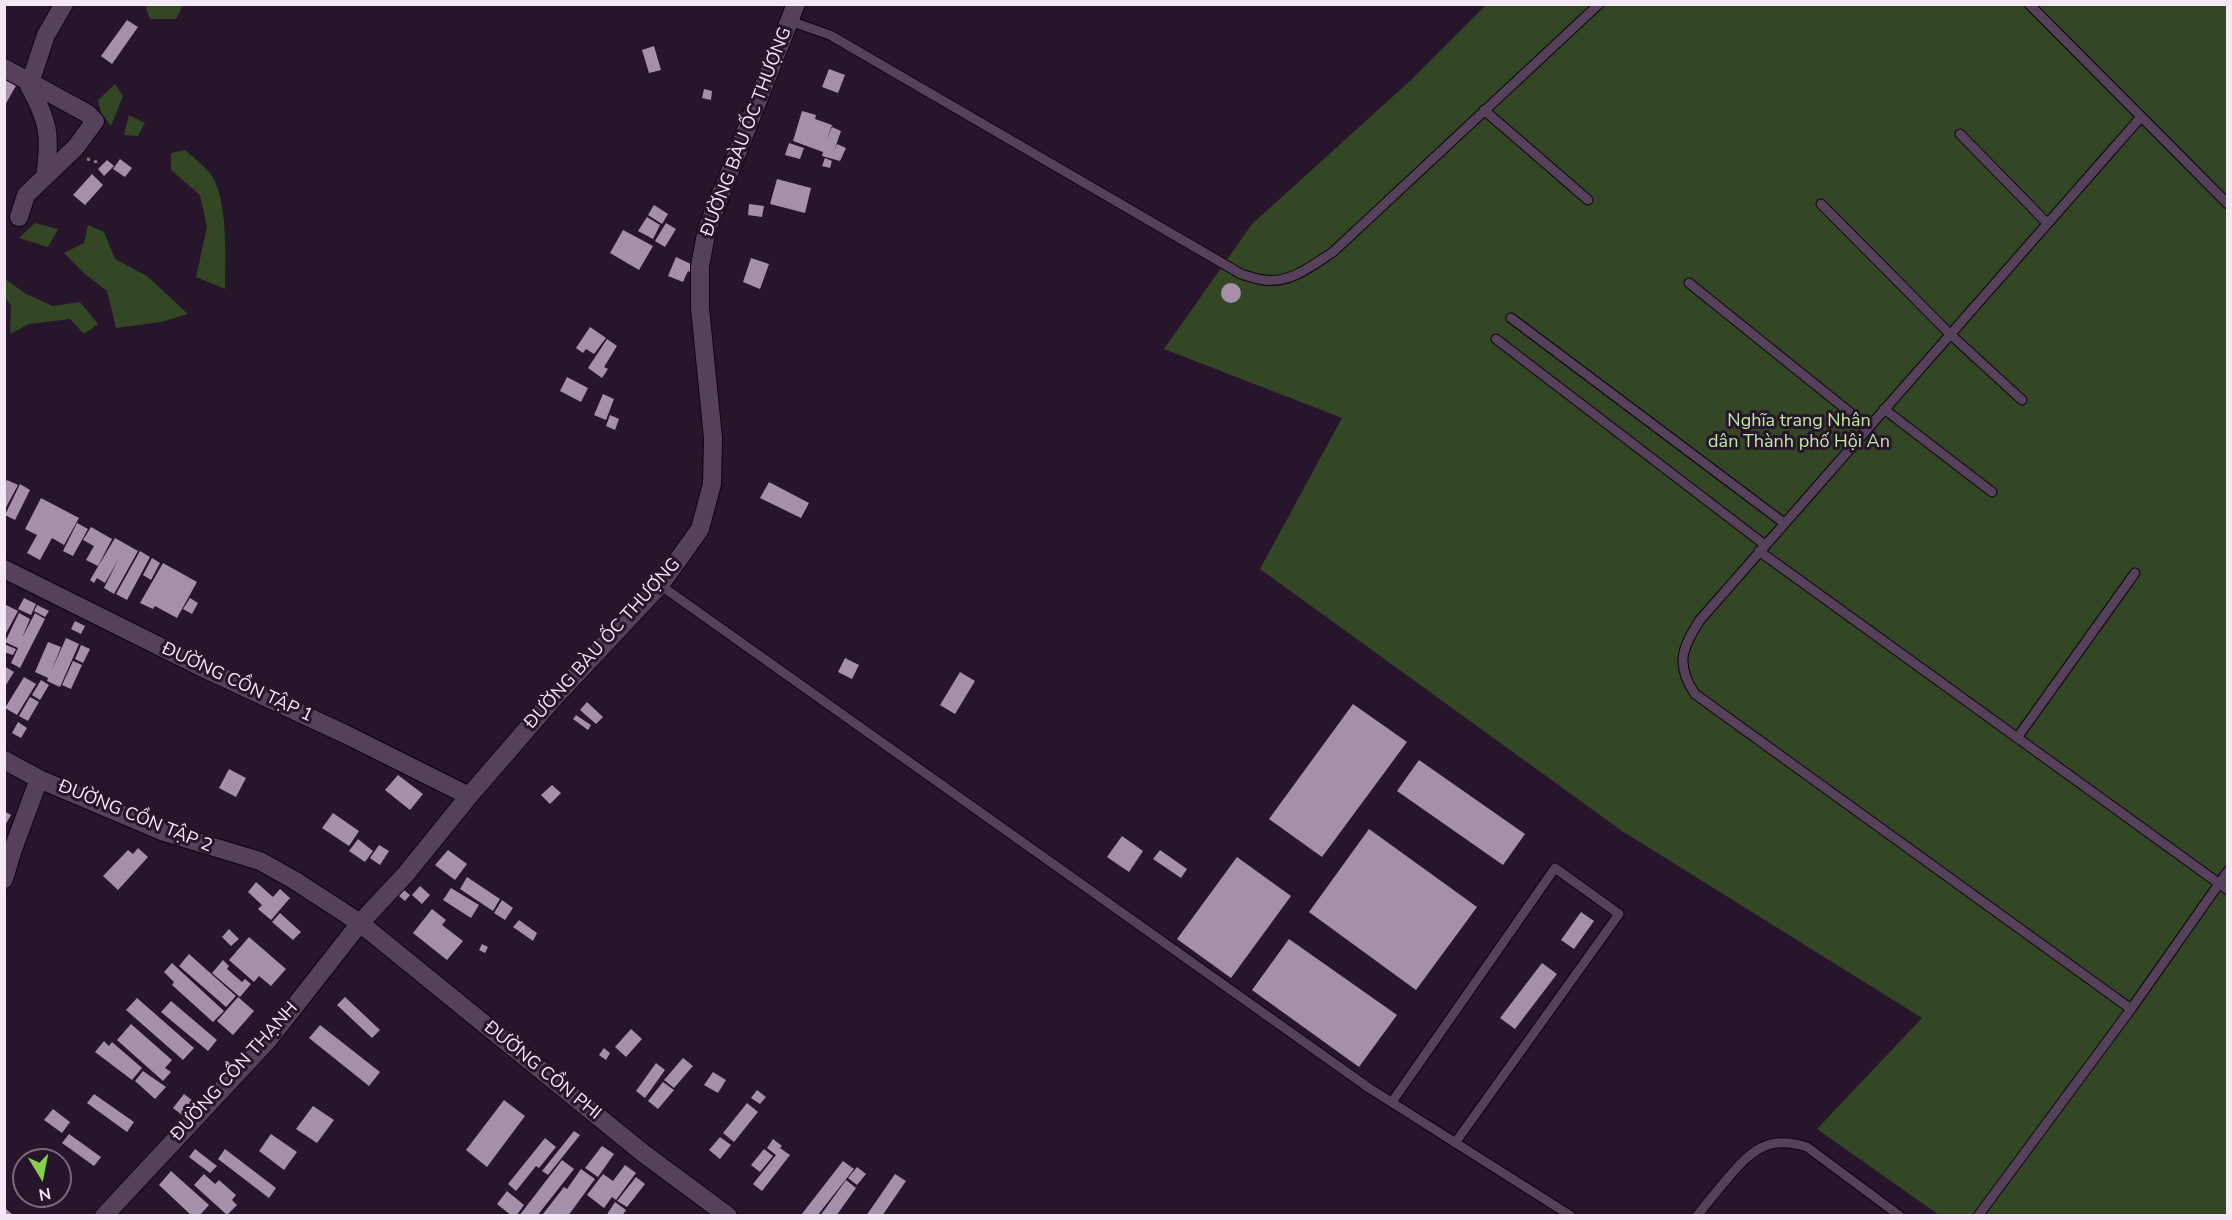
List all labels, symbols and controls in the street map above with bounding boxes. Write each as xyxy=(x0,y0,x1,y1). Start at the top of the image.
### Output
street label: ĐƯỜNG BÀU ỐC THƯỢNG xyxy=(697,24,797,240)
park label: Nghĩa trang Nhân dân Thành phố Hội An xyxy=(1708,411,1890,454)
street label: ĐƯỜNG BÀU ỐC THƯỢNG xyxy=(521,554,685,734)
street label: ĐƯỜNG CỒN TẬP 1 xyxy=(158,639,316,727)
street label: ĐƯỜNG CỒN TẬP 2 xyxy=(55,776,215,858)
street label: ĐƯỜNG CỒN THẠNH xyxy=(167,998,303,1146)
street label: ĐƯỜNG CỒN PHI xyxy=(479,1017,605,1125)
north arrow xyxy=(12,1148,72,1208)
text: N xyxy=(37,1182,53,1206)

